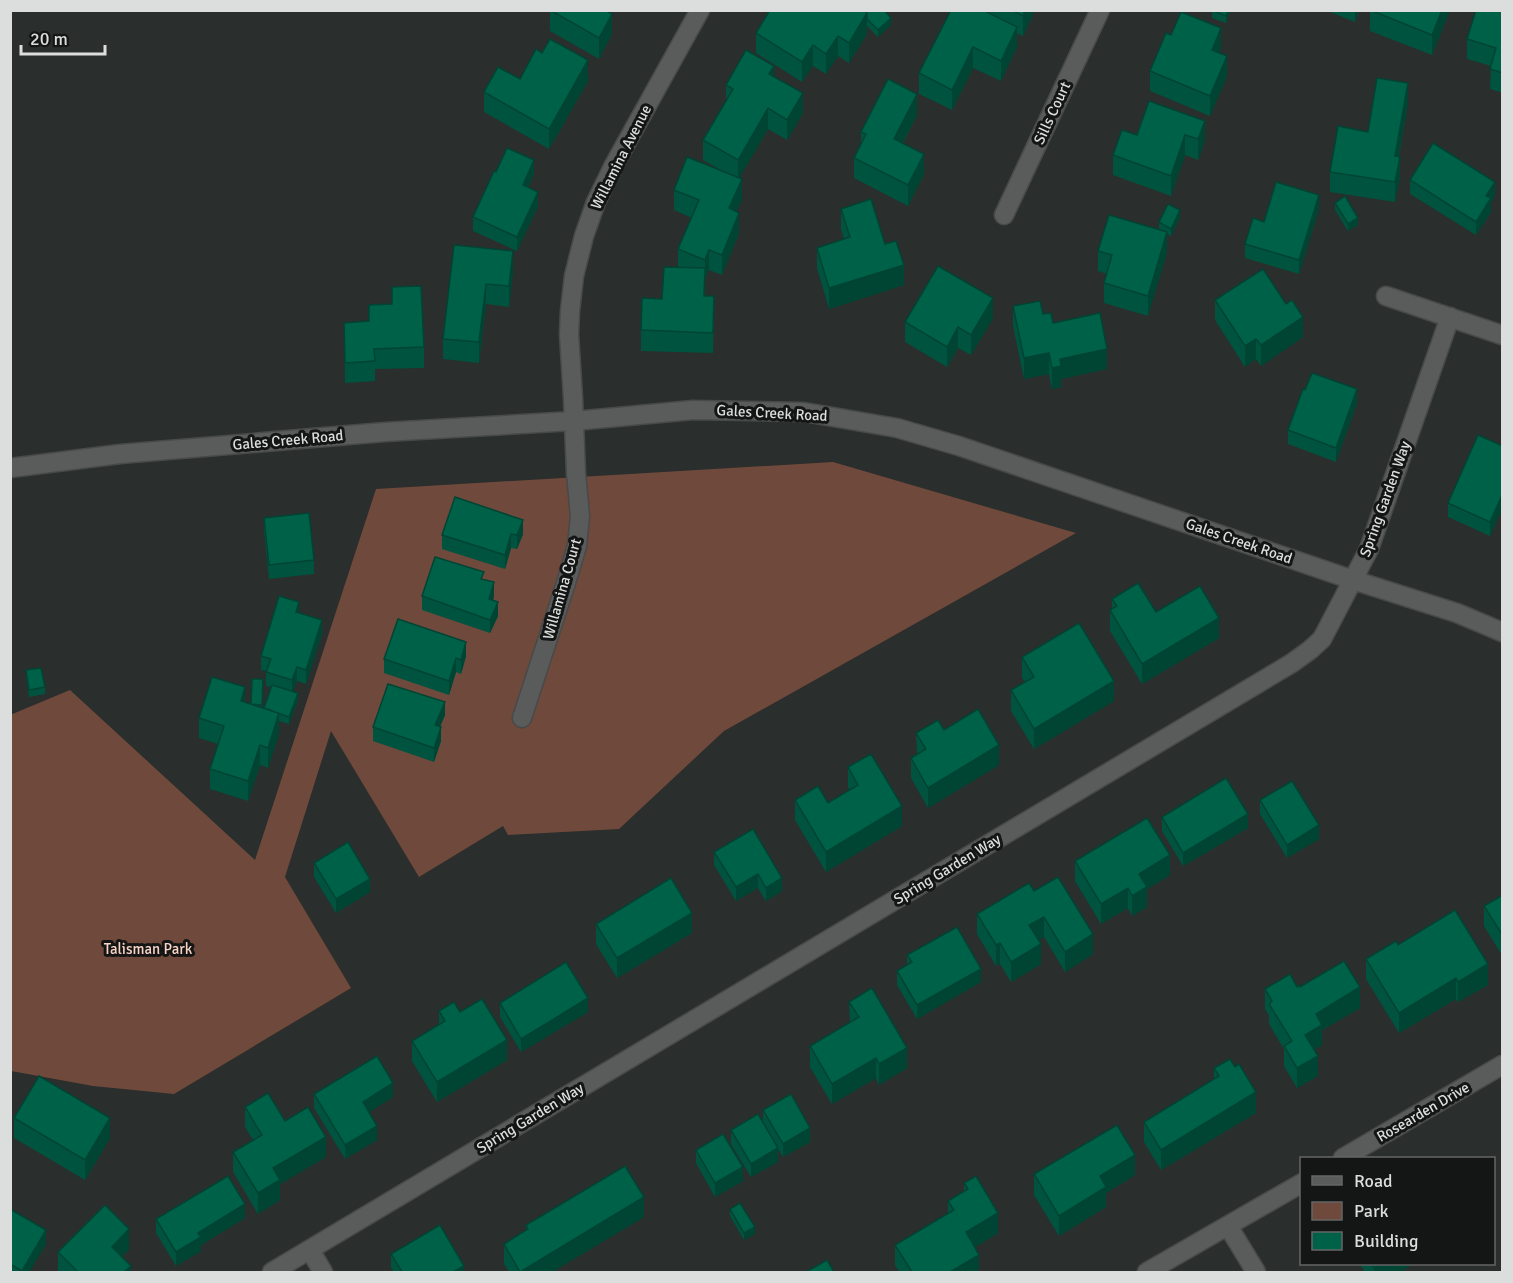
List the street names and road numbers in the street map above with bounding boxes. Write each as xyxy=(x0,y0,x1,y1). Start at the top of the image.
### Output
street label: Sills Court xyxy=(1030,79,1074,147)
street label: Willamina Avenue xyxy=(587,102,655,212)
street label: Gales Creek Road xyxy=(716,401,828,425)
street label: Gales Creek Road xyxy=(232,426,344,454)
street label: Spring Garden Way xyxy=(1356,439,1414,559)
street label: Gales Creek Road xyxy=(1184,514,1295,568)
street label: Willamina Court xyxy=(539,536,585,642)
street label: Spring Garden Way xyxy=(890,830,1004,908)
street label: Rosearden Drive xyxy=(1373,1078,1473,1146)
street label: Spring Garden Way xyxy=(473,1079,587,1157)

